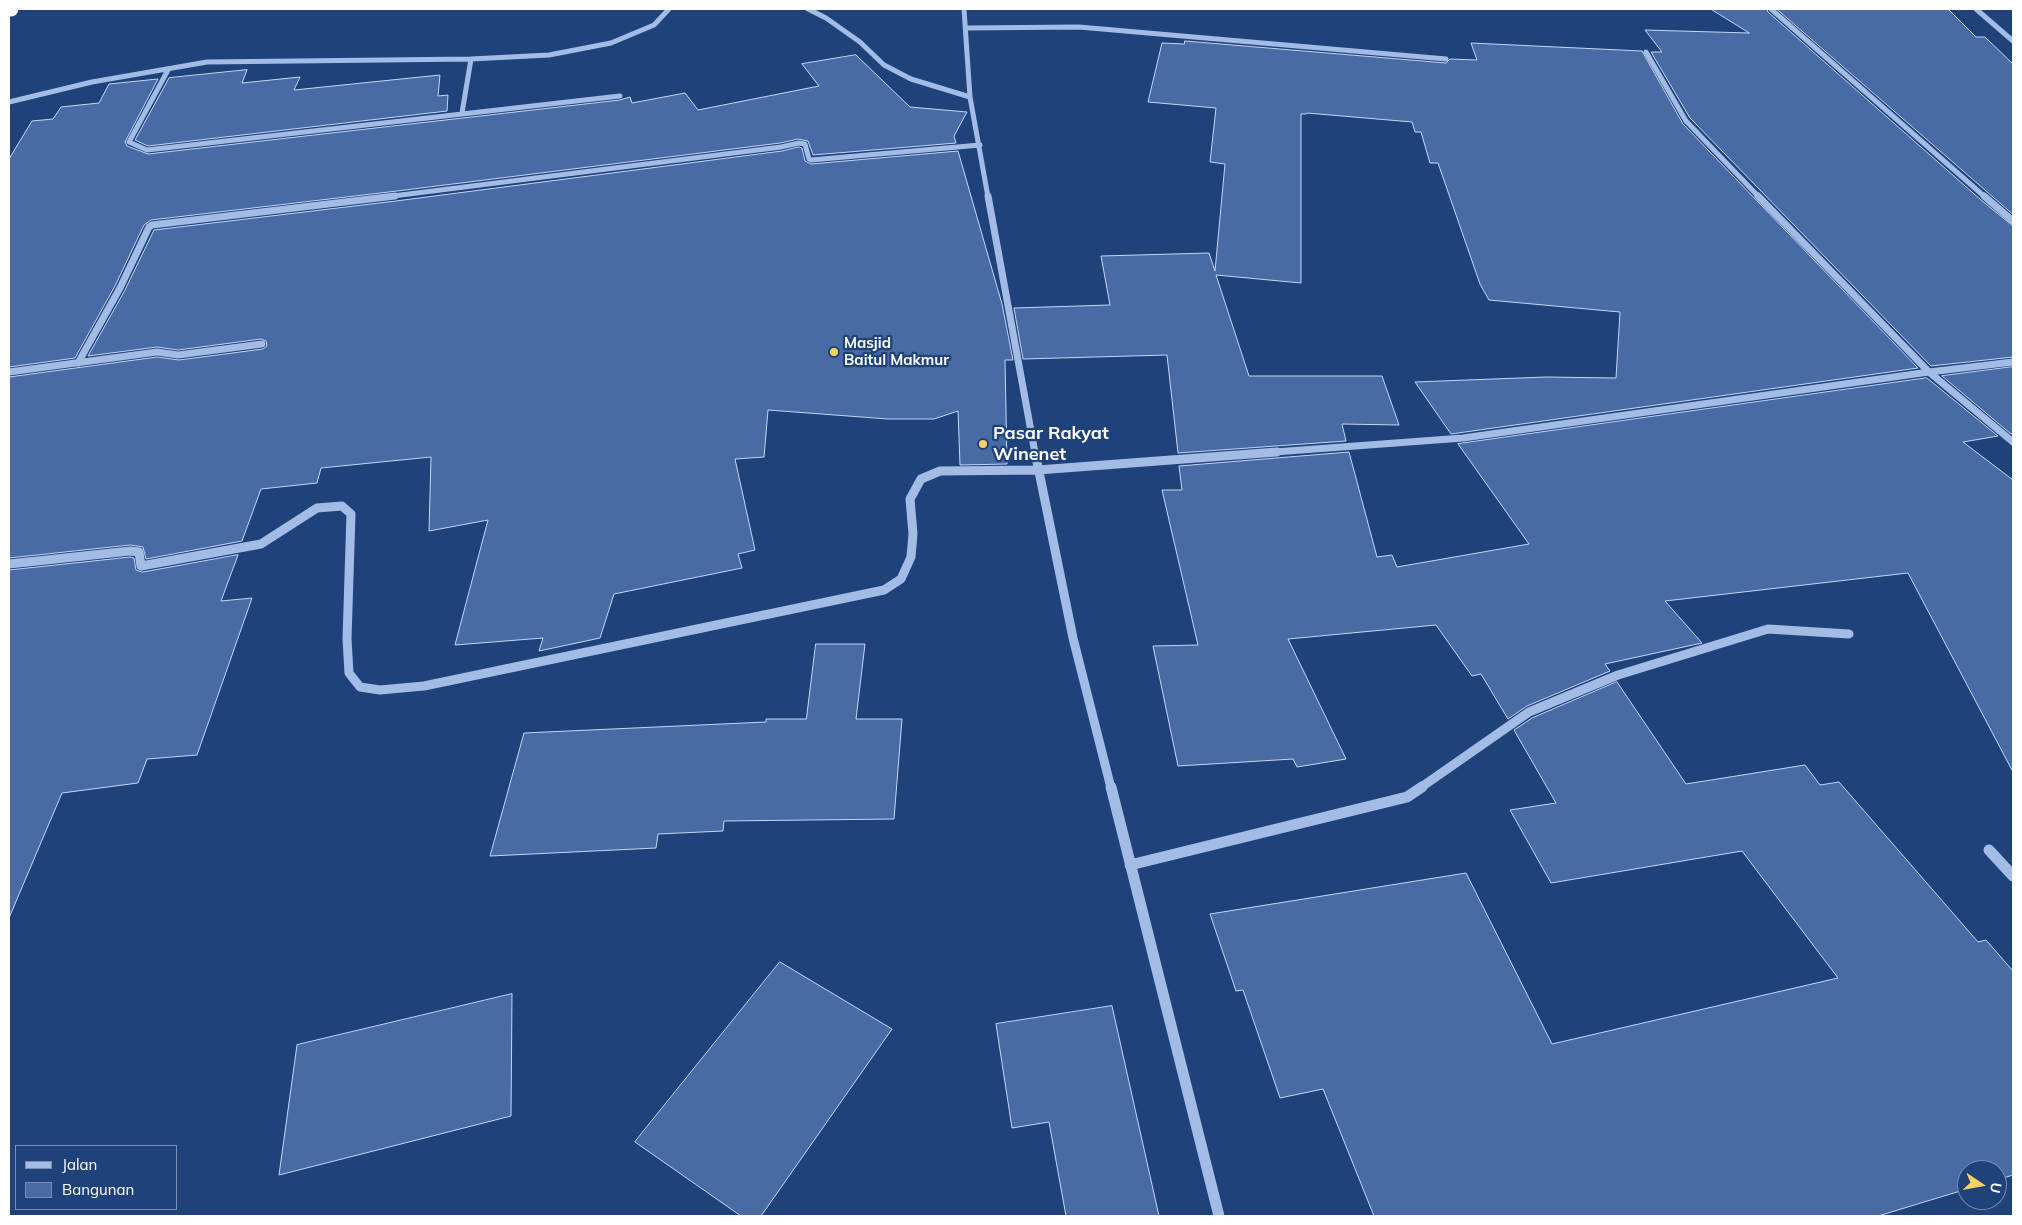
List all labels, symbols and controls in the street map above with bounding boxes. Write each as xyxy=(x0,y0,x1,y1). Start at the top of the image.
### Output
place label: Masjid Baitul Makmur xyxy=(844,334,949,369)
marker: Masjid Baitul Makmur xyxy=(828,346,840,358)
place label: Pasar Rakyat Winenet xyxy=(993,423,1109,466)
marker: Pasar Rakyat Winenet xyxy=(977,438,989,450)
legend xyxy=(15,1145,178,1210)
text: Jalan xyxy=(62,1155,97,1174)
north arrow xyxy=(1957,1160,2007,1210)
text: Bangunan xyxy=(62,1180,134,1199)
text: U xyxy=(1986,1181,2006,1195)

